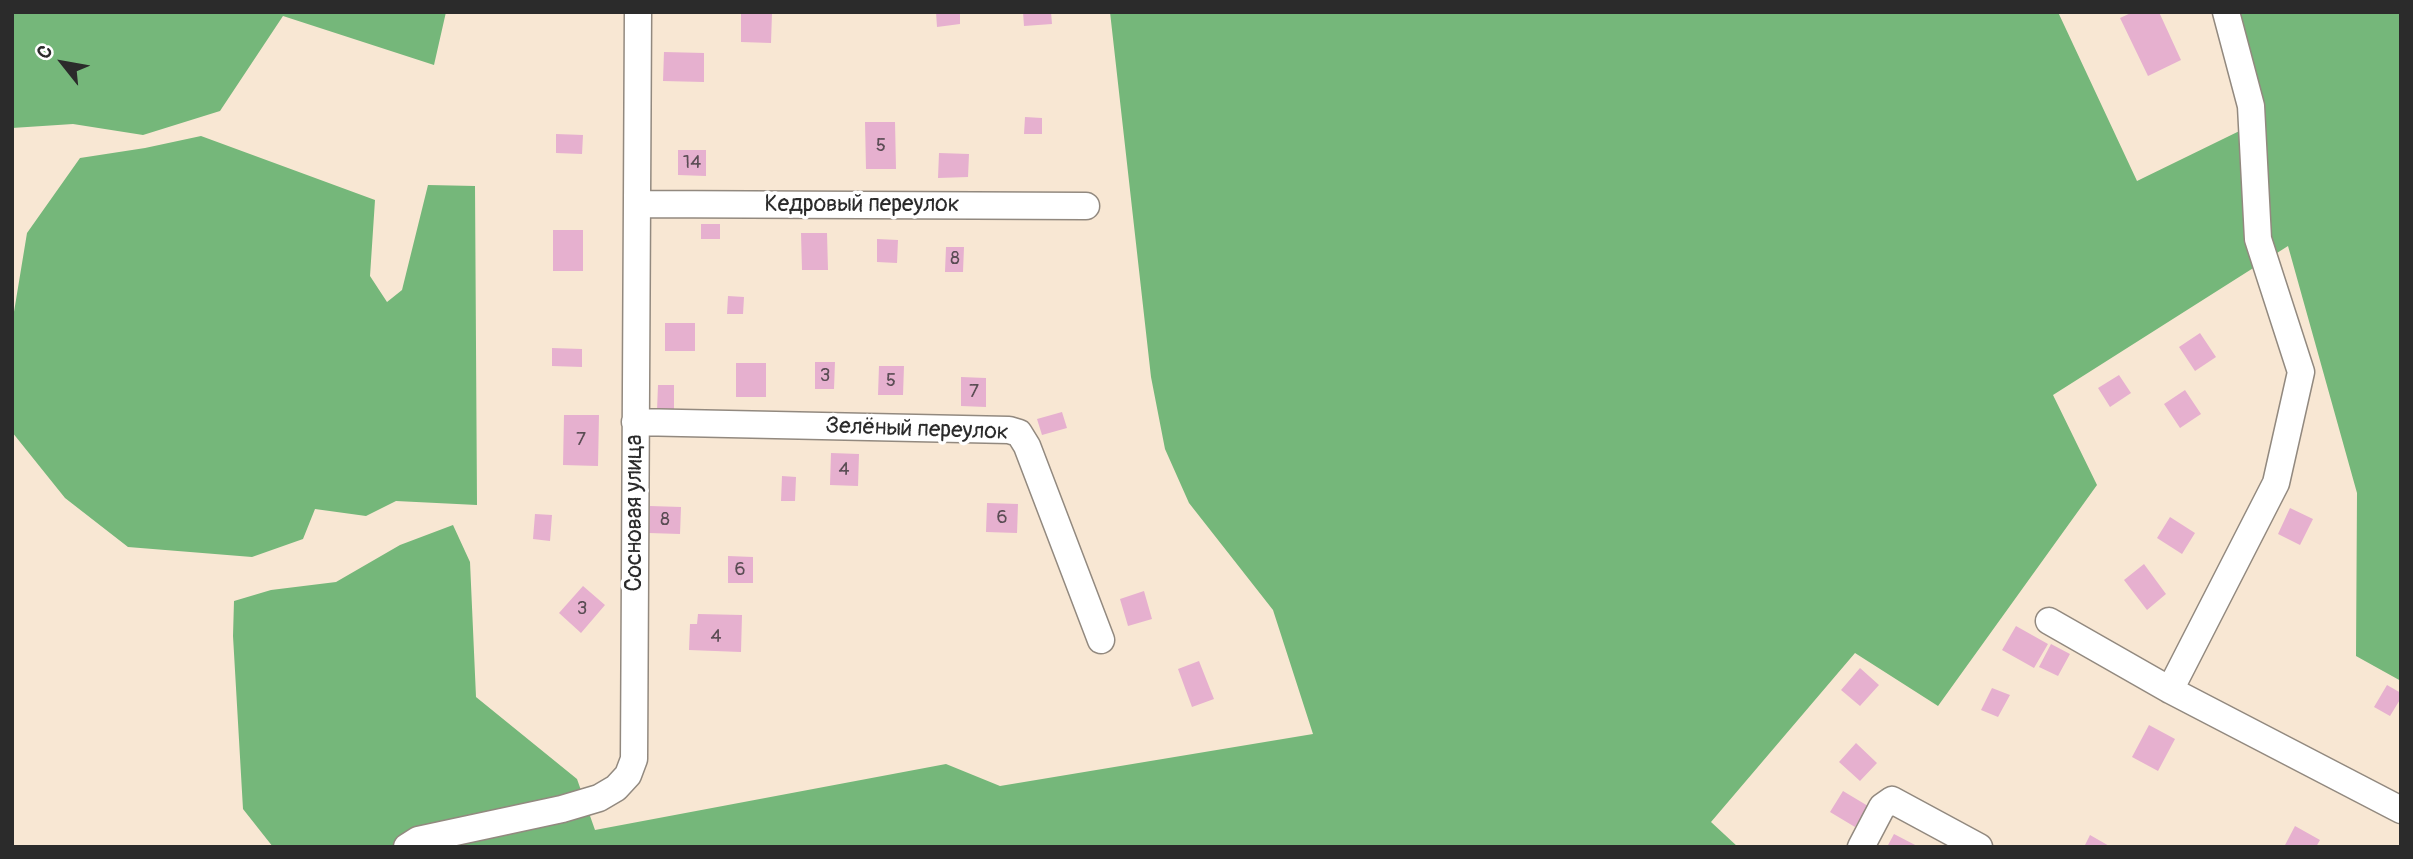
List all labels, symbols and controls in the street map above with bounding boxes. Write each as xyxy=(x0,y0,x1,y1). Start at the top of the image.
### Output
north arrow xyxy=(28,28,98,98)
text: С xyxy=(32,41,58,63)
house number: 5 xyxy=(876,135,886,157)
house number: 14 xyxy=(683,152,701,174)
street label: Кедровый переулок xyxy=(764,191,960,219)
house number: 8 xyxy=(950,248,960,270)
house number: 3 xyxy=(820,365,830,387)
house number: 5 xyxy=(886,370,896,392)
house number: 7 xyxy=(969,381,979,403)
street label: Зелёный переулок xyxy=(825,413,1009,447)
house number: 7 xyxy=(576,429,586,451)
street label: Сосновая улица xyxy=(621,434,649,592)
house number: 4 xyxy=(838,459,850,481)
house number: 6 xyxy=(996,507,1008,529)
house number: 8 xyxy=(660,509,670,531)
house number: 6 xyxy=(734,559,746,581)
house number: 3 xyxy=(577,598,587,620)
house number: 4 xyxy=(710,626,722,648)

